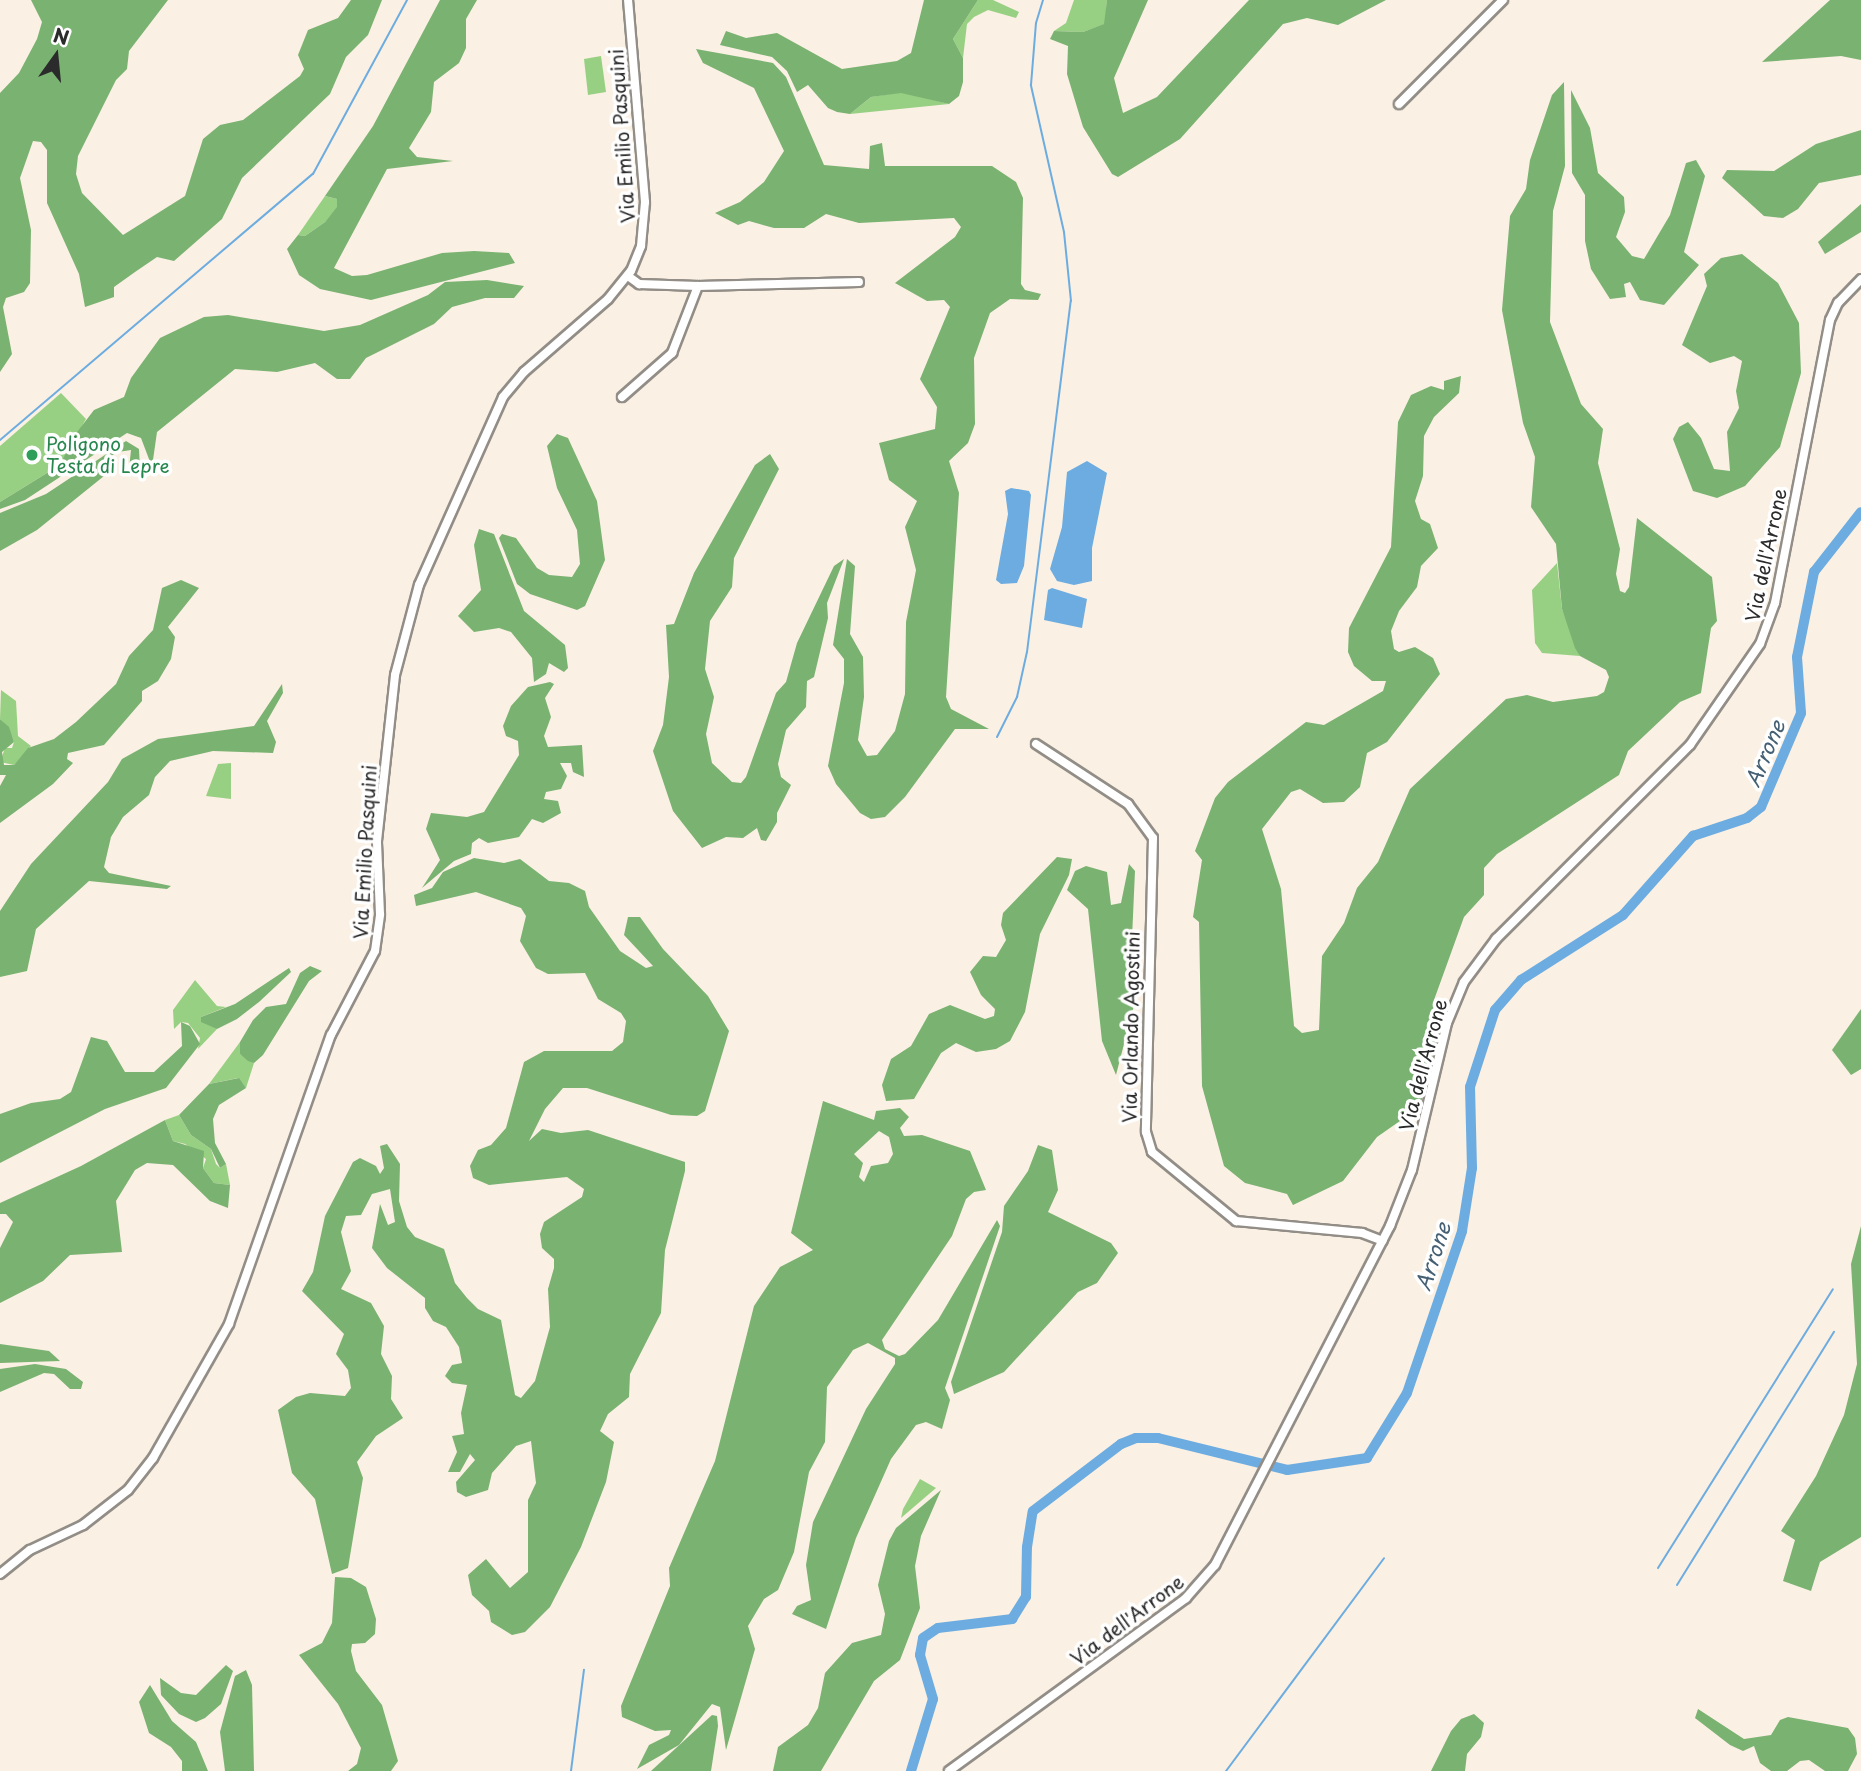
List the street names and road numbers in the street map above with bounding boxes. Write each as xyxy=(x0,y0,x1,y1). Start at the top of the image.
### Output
street label: Via Emilio Pasquini xyxy=(605,49,639,223)
street label: Via dell'Arrone xyxy=(1741,487,1791,623)
street label: Via Emilio Pasquini xyxy=(349,765,381,939)
street label: Via Orlando Agostini xyxy=(1118,931,1144,1123)
street label: Via dell'Arrone xyxy=(1395,997,1451,1133)
street label: Via dell'Arrone xyxy=(1066,1570,1188,1670)

